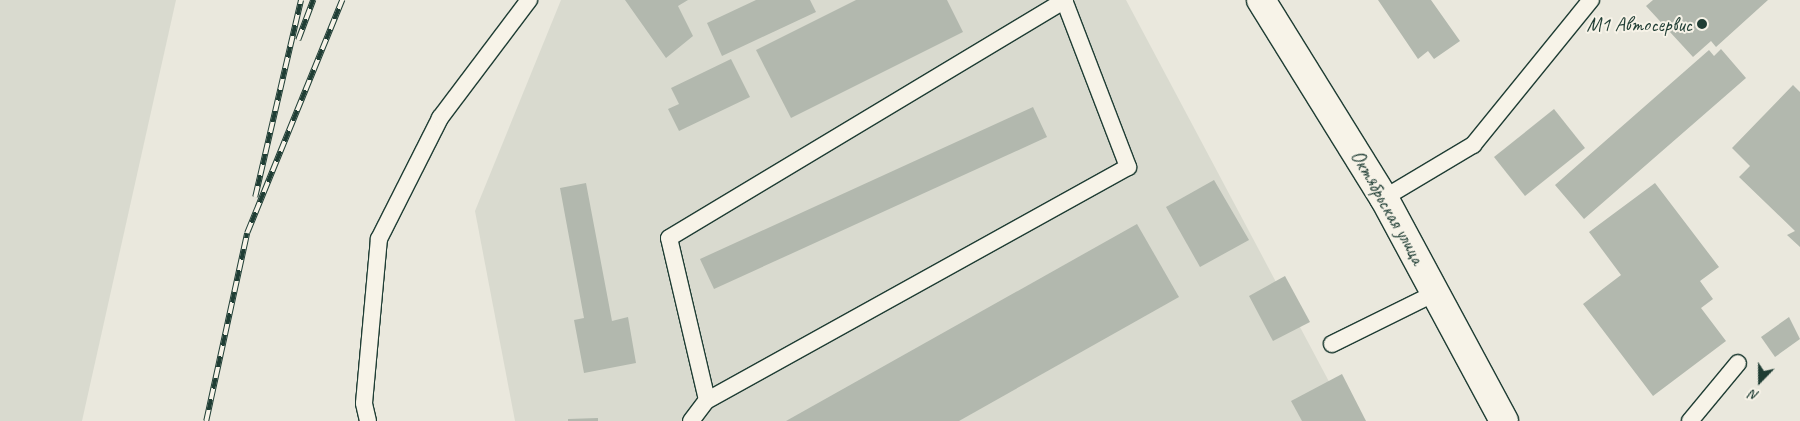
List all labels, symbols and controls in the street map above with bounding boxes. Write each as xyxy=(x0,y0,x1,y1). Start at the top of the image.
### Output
place label: М1 Автосервис xyxy=(1587,12,1692,36)
marker: М1 Автосервис xyxy=(1696,18,1708,30)
street label: Октябрьская улица xyxy=(1345,145,1431,269)
north arrow xyxy=(1735,356,1785,406)
text: N xyxy=(1747,386,1761,405)

